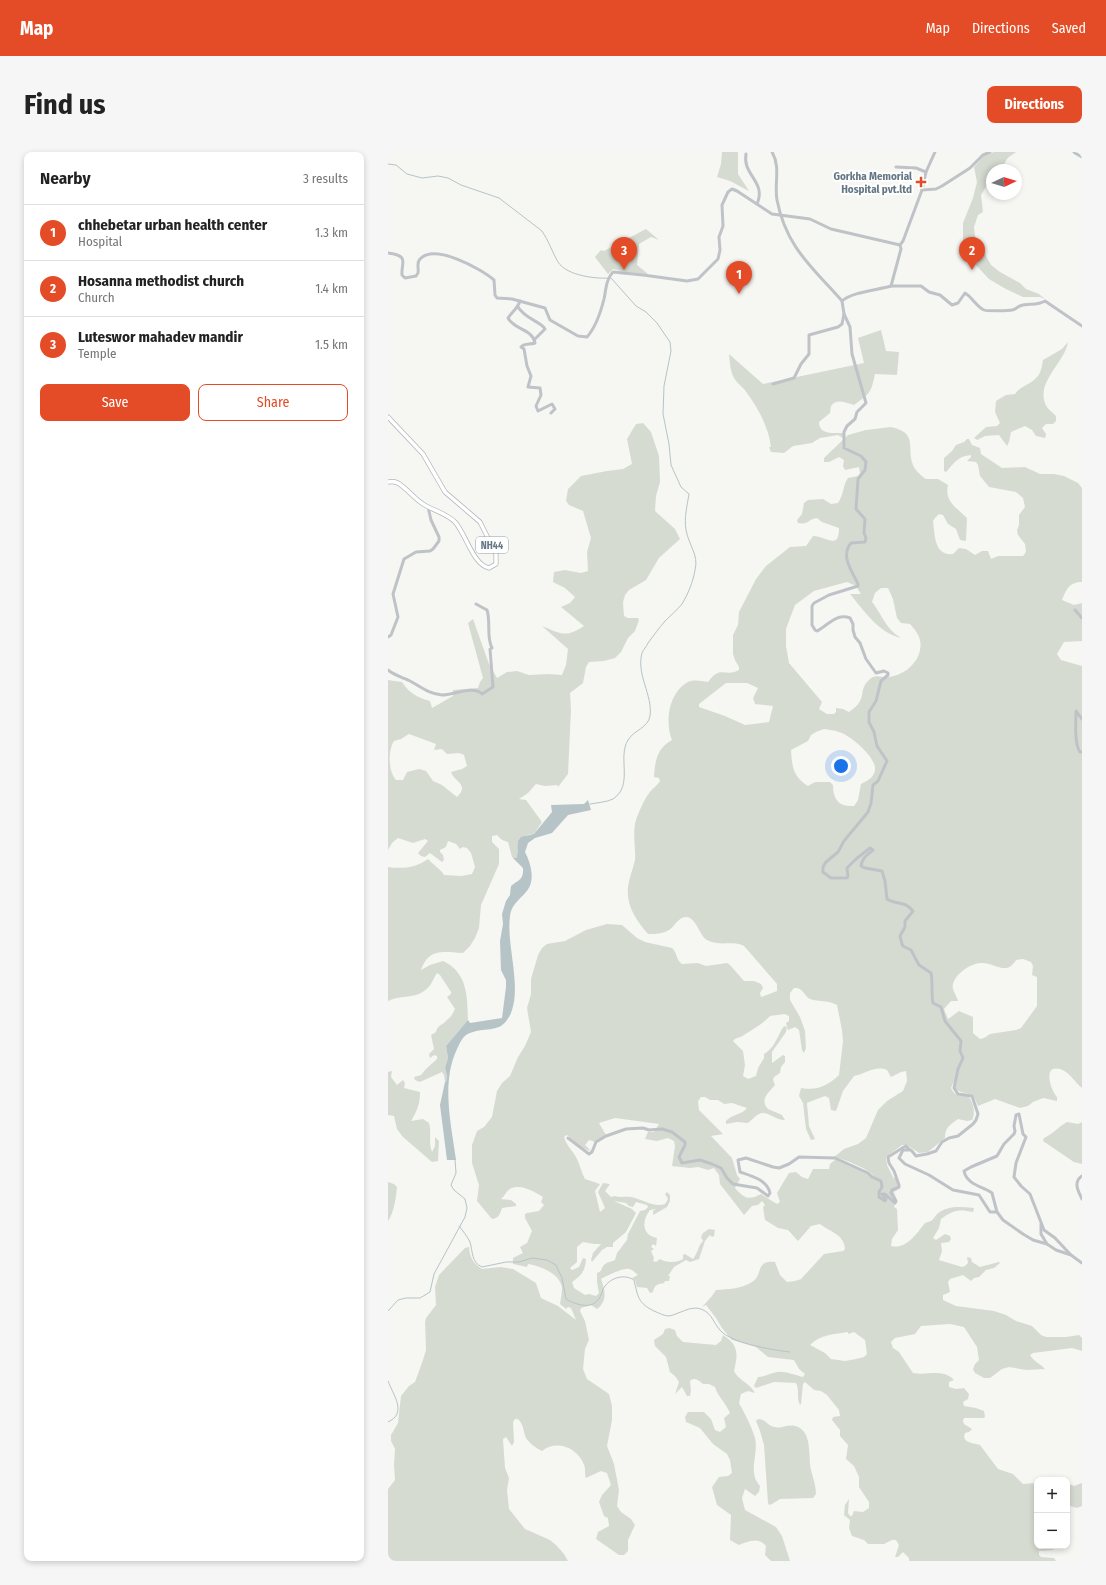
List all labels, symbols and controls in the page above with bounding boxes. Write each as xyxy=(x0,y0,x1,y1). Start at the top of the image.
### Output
text: Map xyxy=(20,17,53,40)
text: Map xyxy=(926,20,950,37)
text: Directions xyxy=(972,20,1030,37)
text: Saved xyxy=(1052,20,1086,37)
button: Directions xyxy=(987,86,1082,123)
text: Find us xyxy=(24,88,106,121)
north arrow xyxy=(986,164,1022,200)
text: Nearby xyxy=(40,168,91,189)
place label: Gorkha Memorial Hospital pvt.ltd xyxy=(833,170,913,196)
text: 3 results xyxy=(303,171,348,186)
marker: Gorkha Memorial Hospital pvt.ltd xyxy=(915,176,927,188)
text: chhebetar urban health center xyxy=(78,216,267,234)
text: 1 xyxy=(50,225,56,240)
text: 1.3 km xyxy=(315,225,348,240)
text: Hospital xyxy=(78,234,122,249)
pin: 3 xyxy=(611,237,637,270)
pin: 2 xyxy=(959,237,985,270)
pin: 1 xyxy=(726,261,752,294)
text: Hosanna methodist church xyxy=(78,272,244,290)
text: 2 xyxy=(50,281,56,296)
text: 1.4 km xyxy=(315,281,348,296)
text: Church xyxy=(78,290,115,305)
text: Luteswor mahadev mandir xyxy=(78,328,243,346)
text: 3 xyxy=(50,337,56,352)
text: 1.5 km xyxy=(315,337,348,352)
text: Temple xyxy=(78,346,116,361)
button: Save xyxy=(40,384,190,421)
button: Share xyxy=(198,384,348,421)
road number: NH44 xyxy=(476,537,508,553)
your location xyxy=(831,756,851,776)
map controls xyxy=(1034,1477,1070,1549)
button: + xyxy=(1034,1477,1070,1513)
button: − xyxy=(1034,1513,1070,1549)

